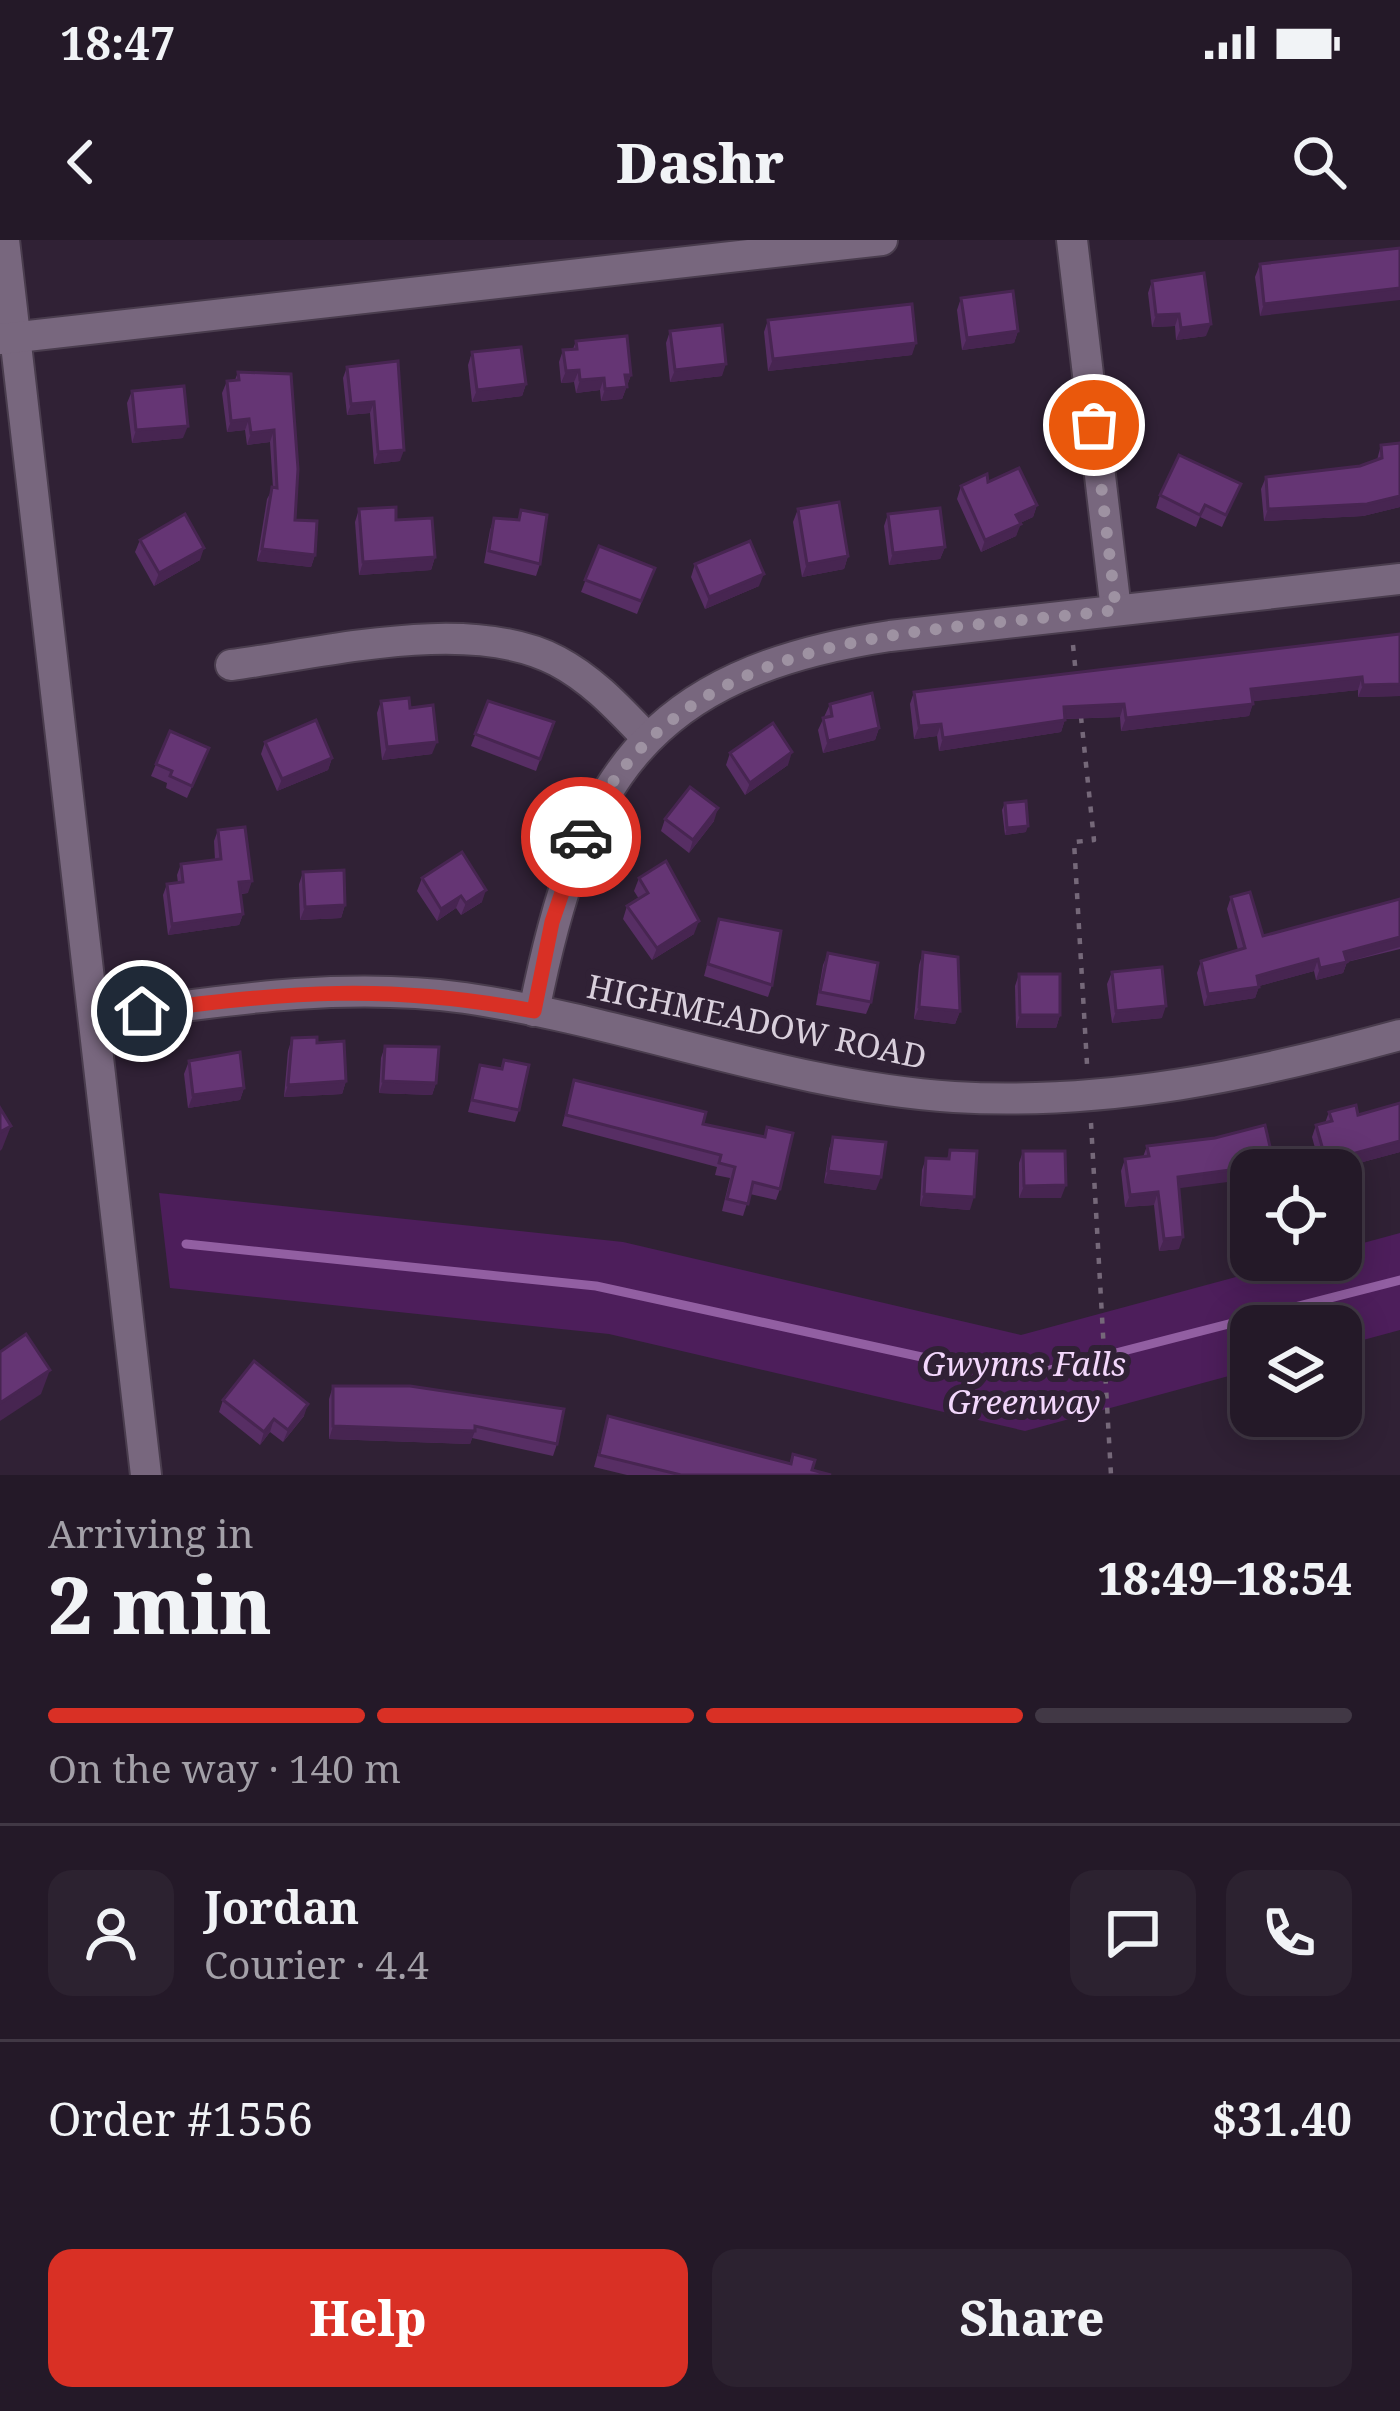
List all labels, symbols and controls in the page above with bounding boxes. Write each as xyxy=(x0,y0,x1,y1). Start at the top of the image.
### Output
text: 18:47 xyxy=(60,12,175,73)
text: Dashr xyxy=(616,125,784,199)
icon: back xyxy=(48,129,114,195)
icon: search xyxy=(1286,129,1352,195)
pin xyxy=(1043,374,1145,476)
icon: bag xyxy=(1061,392,1127,458)
courier xyxy=(521,777,641,897)
icon: car xyxy=(548,804,614,870)
pin xyxy=(91,960,193,1062)
street label: HIGHMEADOW ROAD xyxy=(583,963,931,1079)
icon: home xyxy=(109,978,175,1044)
map controls xyxy=(1230,1149,1362,1437)
button: locate xyxy=(1230,1149,1362,1281)
button: layers xyxy=(1230,1305,1362,1437)
park label: Gwynns Falls Greenway xyxy=(922,1341,1126,1424)
text: Arriving in xyxy=(48,1506,254,1559)
text: 18:49–18:54 xyxy=(1097,1547,1352,1608)
text: 2 min xyxy=(48,1551,272,1657)
text: On the way · 140 m xyxy=(48,1741,401,1794)
button: person xyxy=(48,1870,174,1996)
button: chat xyxy=(1070,1870,1196,1996)
button: phone xyxy=(1226,1870,1352,1996)
text: Jordan xyxy=(204,1876,359,1937)
text: Courier · 4.4 xyxy=(204,1937,429,1990)
text: Order #1556 xyxy=(48,2088,313,2149)
text: $31.40 xyxy=(1212,2088,1352,2149)
button: Help xyxy=(48,2249,688,2387)
button: Share xyxy=(712,2249,1352,2387)

